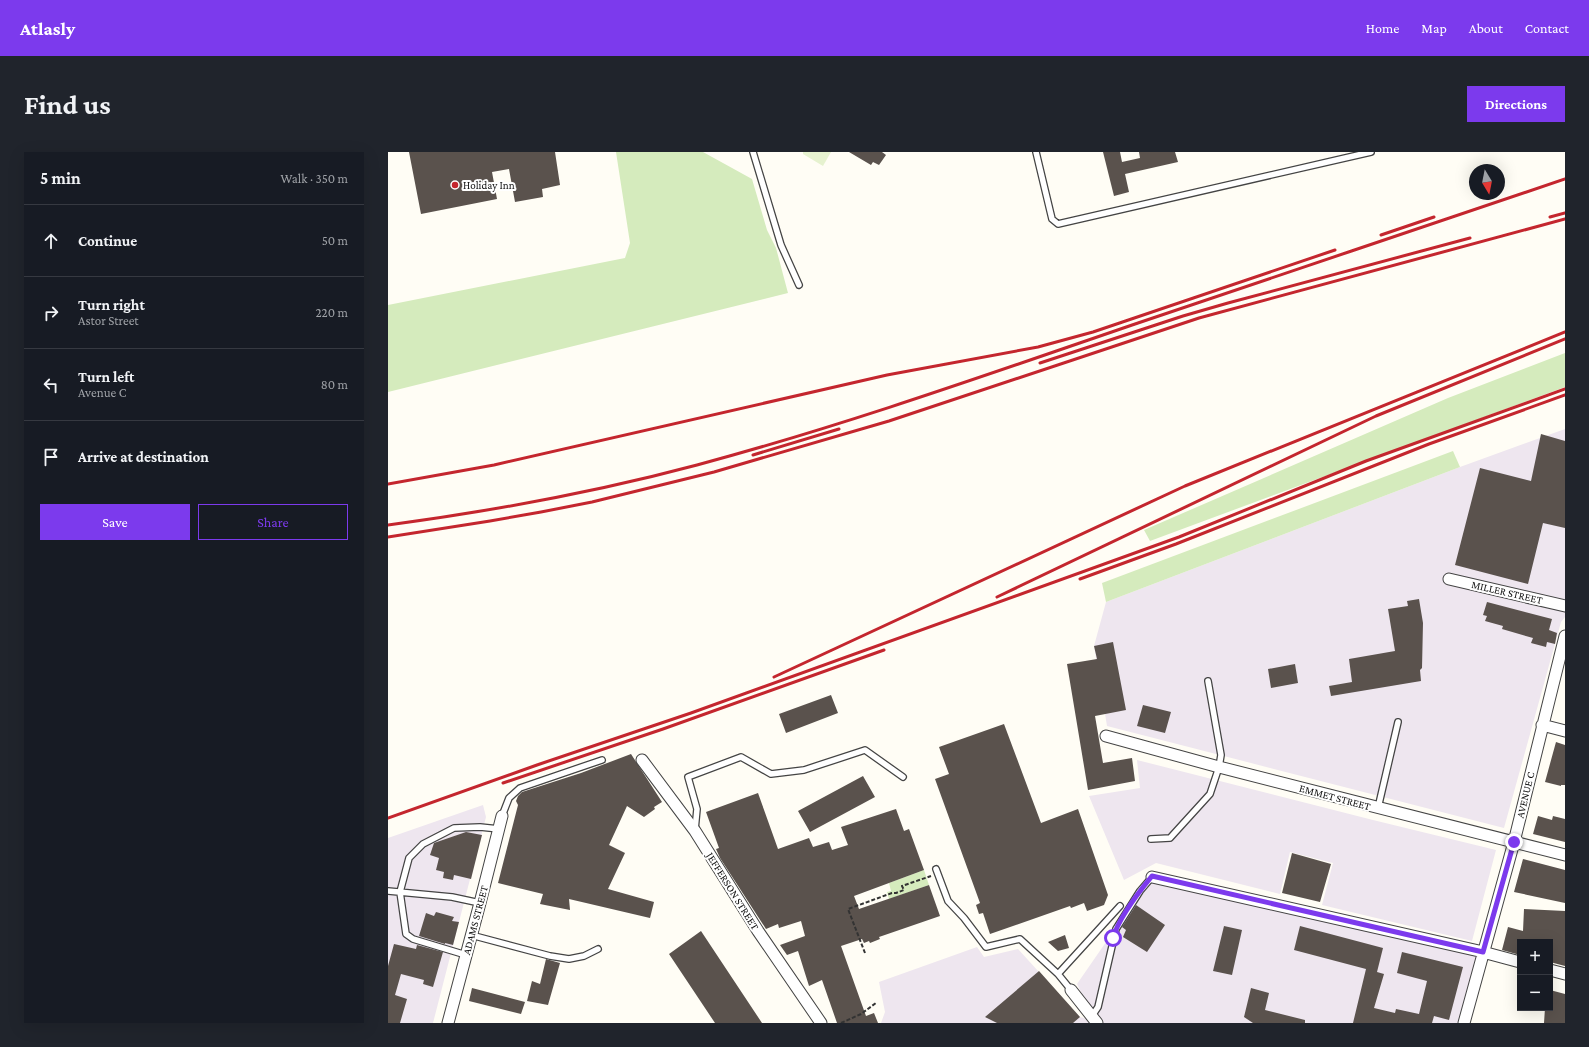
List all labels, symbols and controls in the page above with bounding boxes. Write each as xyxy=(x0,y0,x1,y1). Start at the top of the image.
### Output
text: Atlasly xyxy=(20,18,75,39)
text: Home xyxy=(1366,20,1399,36)
text: Map xyxy=(1421,20,1447,36)
text: About xyxy=(1469,20,1503,36)
text: Contact xyxy=(1525,20,1569,36)
button: Directions xyxy=(1467,86,1565,122)
text: Find us xyxy=(24,89,111,120)
north arrow xyxy=(1469,164,1505,200)
text: 5 min xyxy=(40,169,81,188)
text: Walk · 350 m xyxy=(280,171,348,186)
place label: Holiday Inn xyxy=(463,179,515,192)
marker: Holiday Inn xyxy=(450,180,460,190)
icon: ahead xyxy=(40,230,62,252)
text: Continue xyxy=(78,233,137,249)
text: 50 m xyxy=(322,233,348,248)
text: Turn right xyxy=(78,297,145,313)
icon: right xyxy=(40,302,62,324)
text: 220 m xyxy=(315,305,348,320)
text: Astor Street xyxy=(78,313,139,328)
text: Turn left xyxy=(78,369,134,385)
icon: left xyxy=(40,374,62,396)
text: 80 m xyxy=(321,377,348,392)
text: Avenue C xyxy=(78,385,126,400)
icon: arrive xyxy=(40,446,62,468)
text: Arrive at destination xyxy=(78,449,209,465)
button: Save xyxy=(40,504,190,540)
button: Share xyxy=(198,504,348,540)
street label: MILLER STREET xyxy=(1470,578,1544,606)
street label: AVENUE C xyxy=(1513,770,1537,819)
street label: EMMET STREET xyxy=(1298,782,1372,812)
route end xyxy=(1505,833,1523,851)
street label: JEFFERSON STREET xyxy=(703,849,762,932)
street label: ADAMS STREET xyxy=(460,884,490,956)
route start xyxy=(1104,929,1122,947)
map controls xyxy=(1517,939,1553,1011)
button: + xyxy=(1517,939,1553,975)
button: − xyxy=(1517,975,1553,1011)

